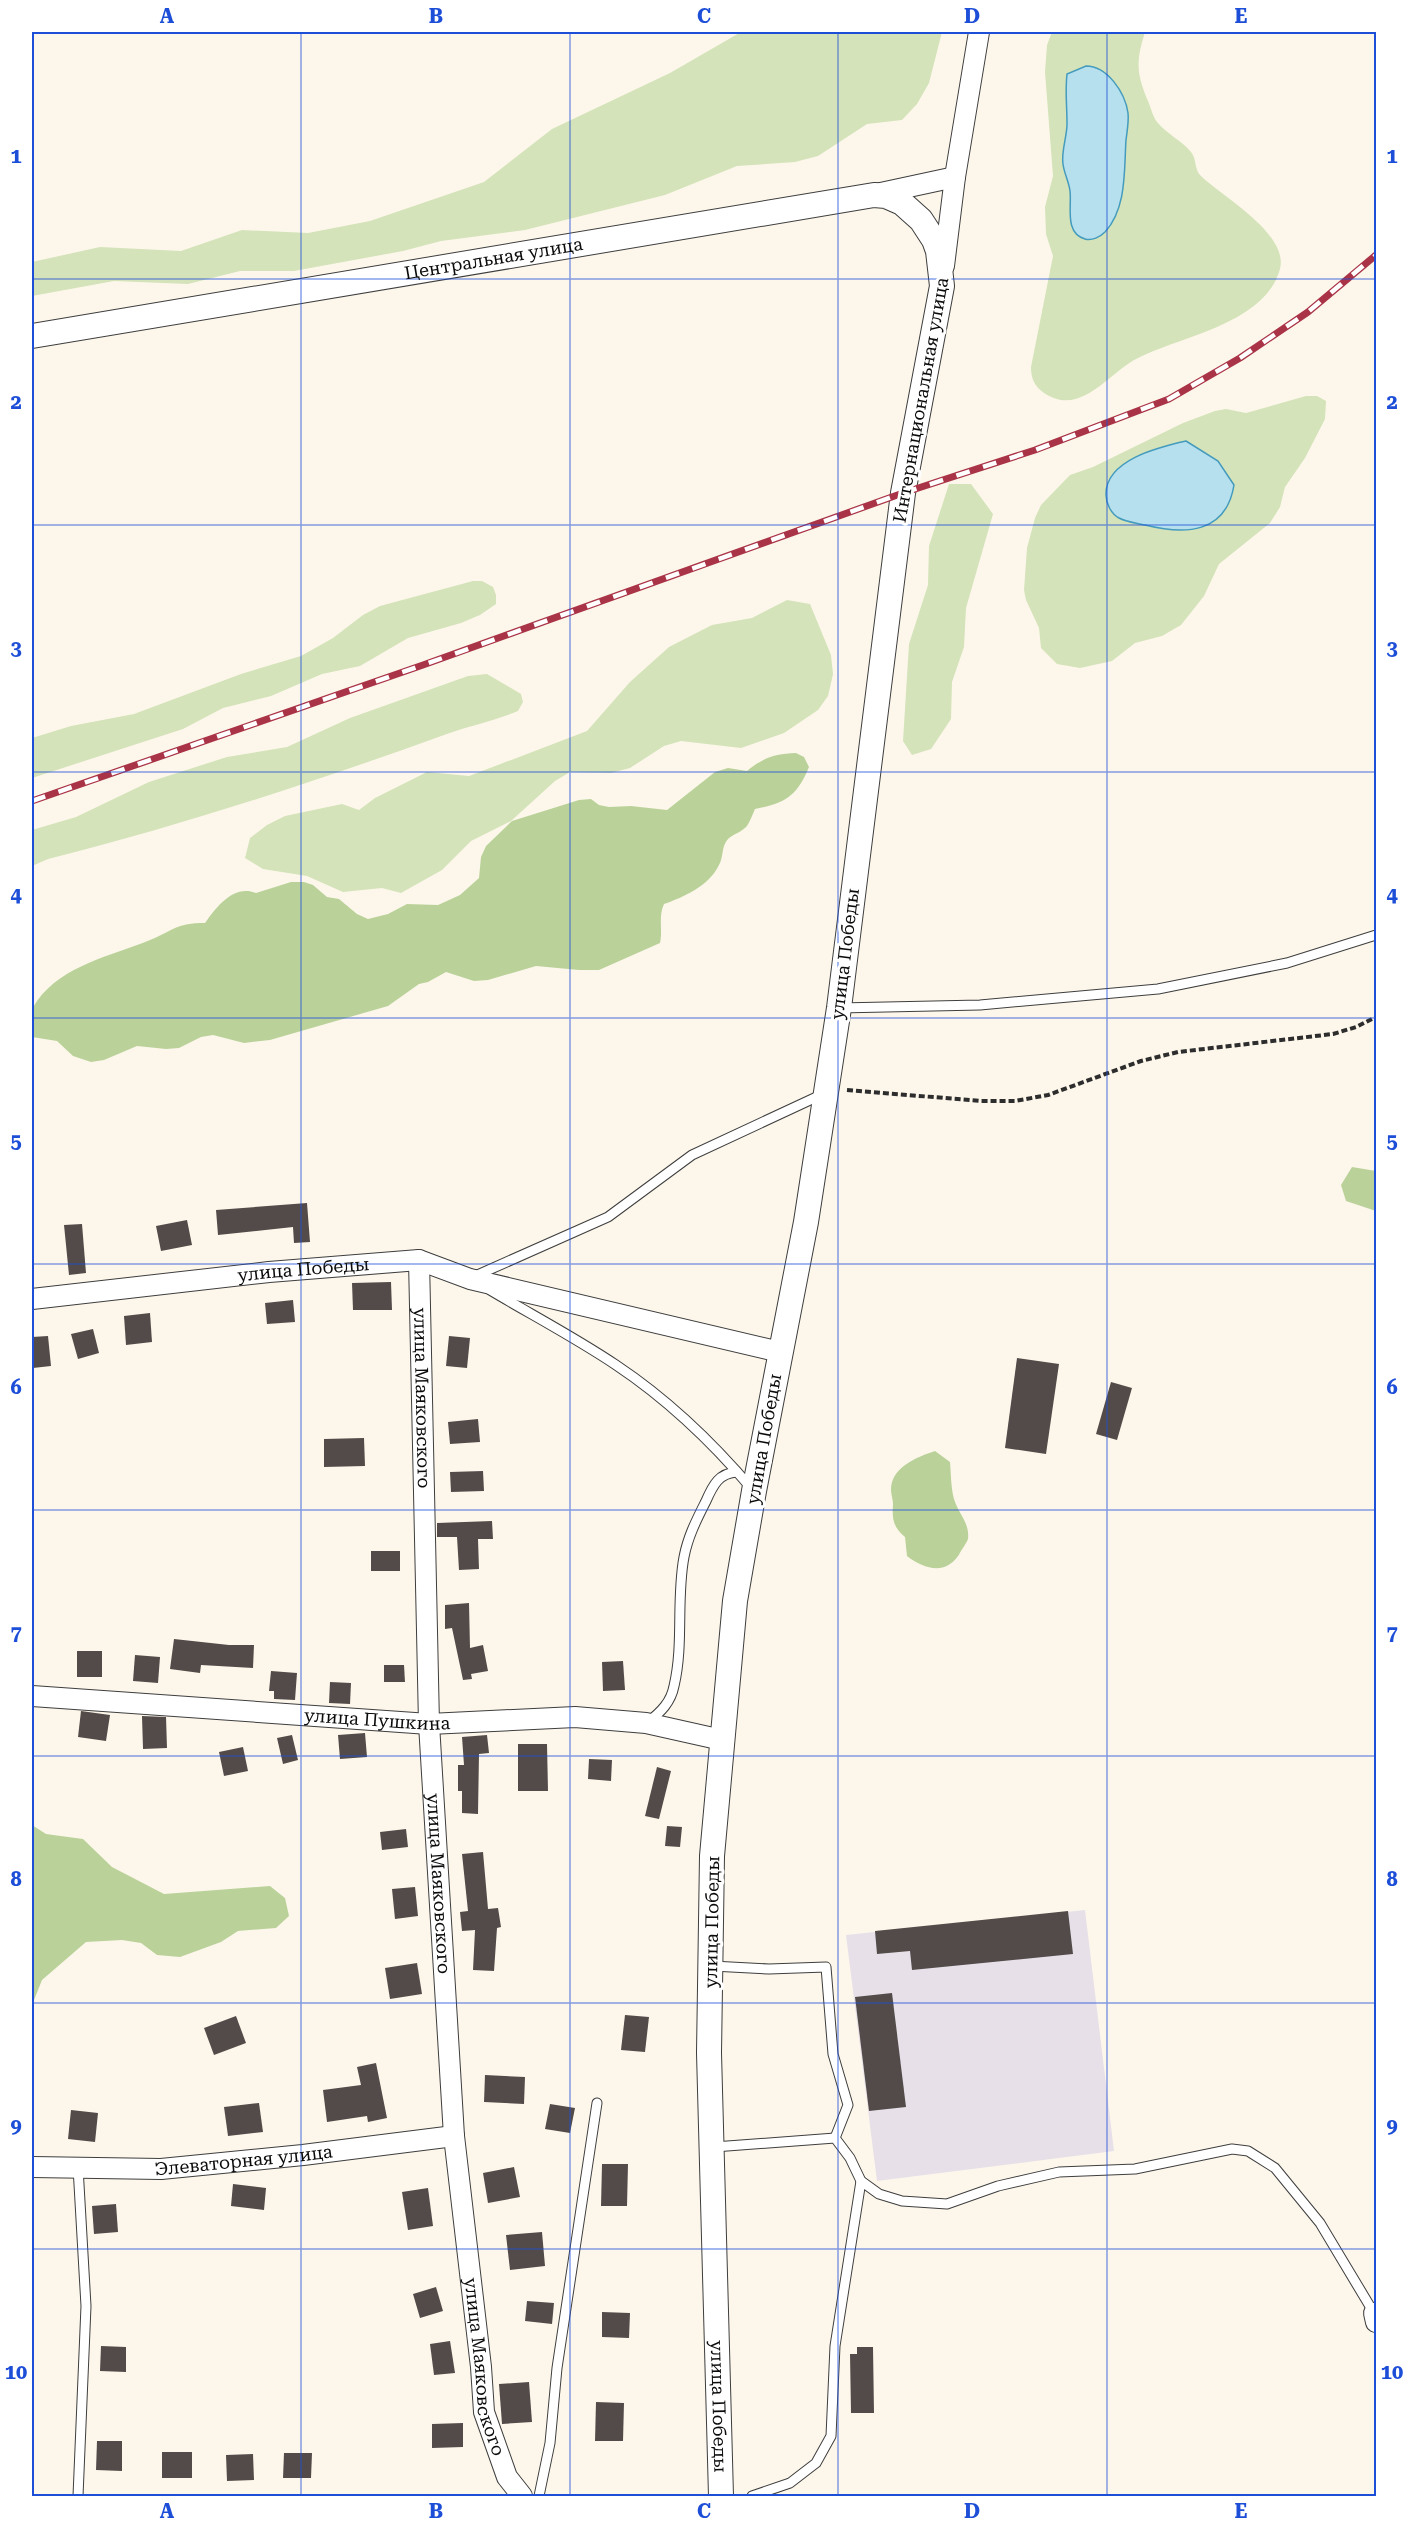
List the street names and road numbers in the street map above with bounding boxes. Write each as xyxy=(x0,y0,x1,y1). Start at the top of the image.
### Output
street label: Центральная улица xyxy=(403,233,584,283)
street label: Интернациональная улица xyxy=(889,275,952,524)
street label: улица Победы xyxy=(826,887,863,1021)
street label: улица Победы xyxy=(236,1253,370,1286)
street label: улица Маяковского xyxy=(410,1307,435,1489)
street label: улица Победы xyxy=(742,1372,785,1506)
street label: улица Пушкина xyxy=(304,1704,451,1734)
street label: улица Маяковского xyxy=(423,1793,455,1974)
street label: улица Победы xyxy=(700,1855,723,1988)
street label: Элеваторная улица xyxy=(154,2140,334,2180)
street label: улица Маяковского xyxy=(461,2276,510,2459)
street label: улица Победы xyxy=(707,2340,731,2473)

